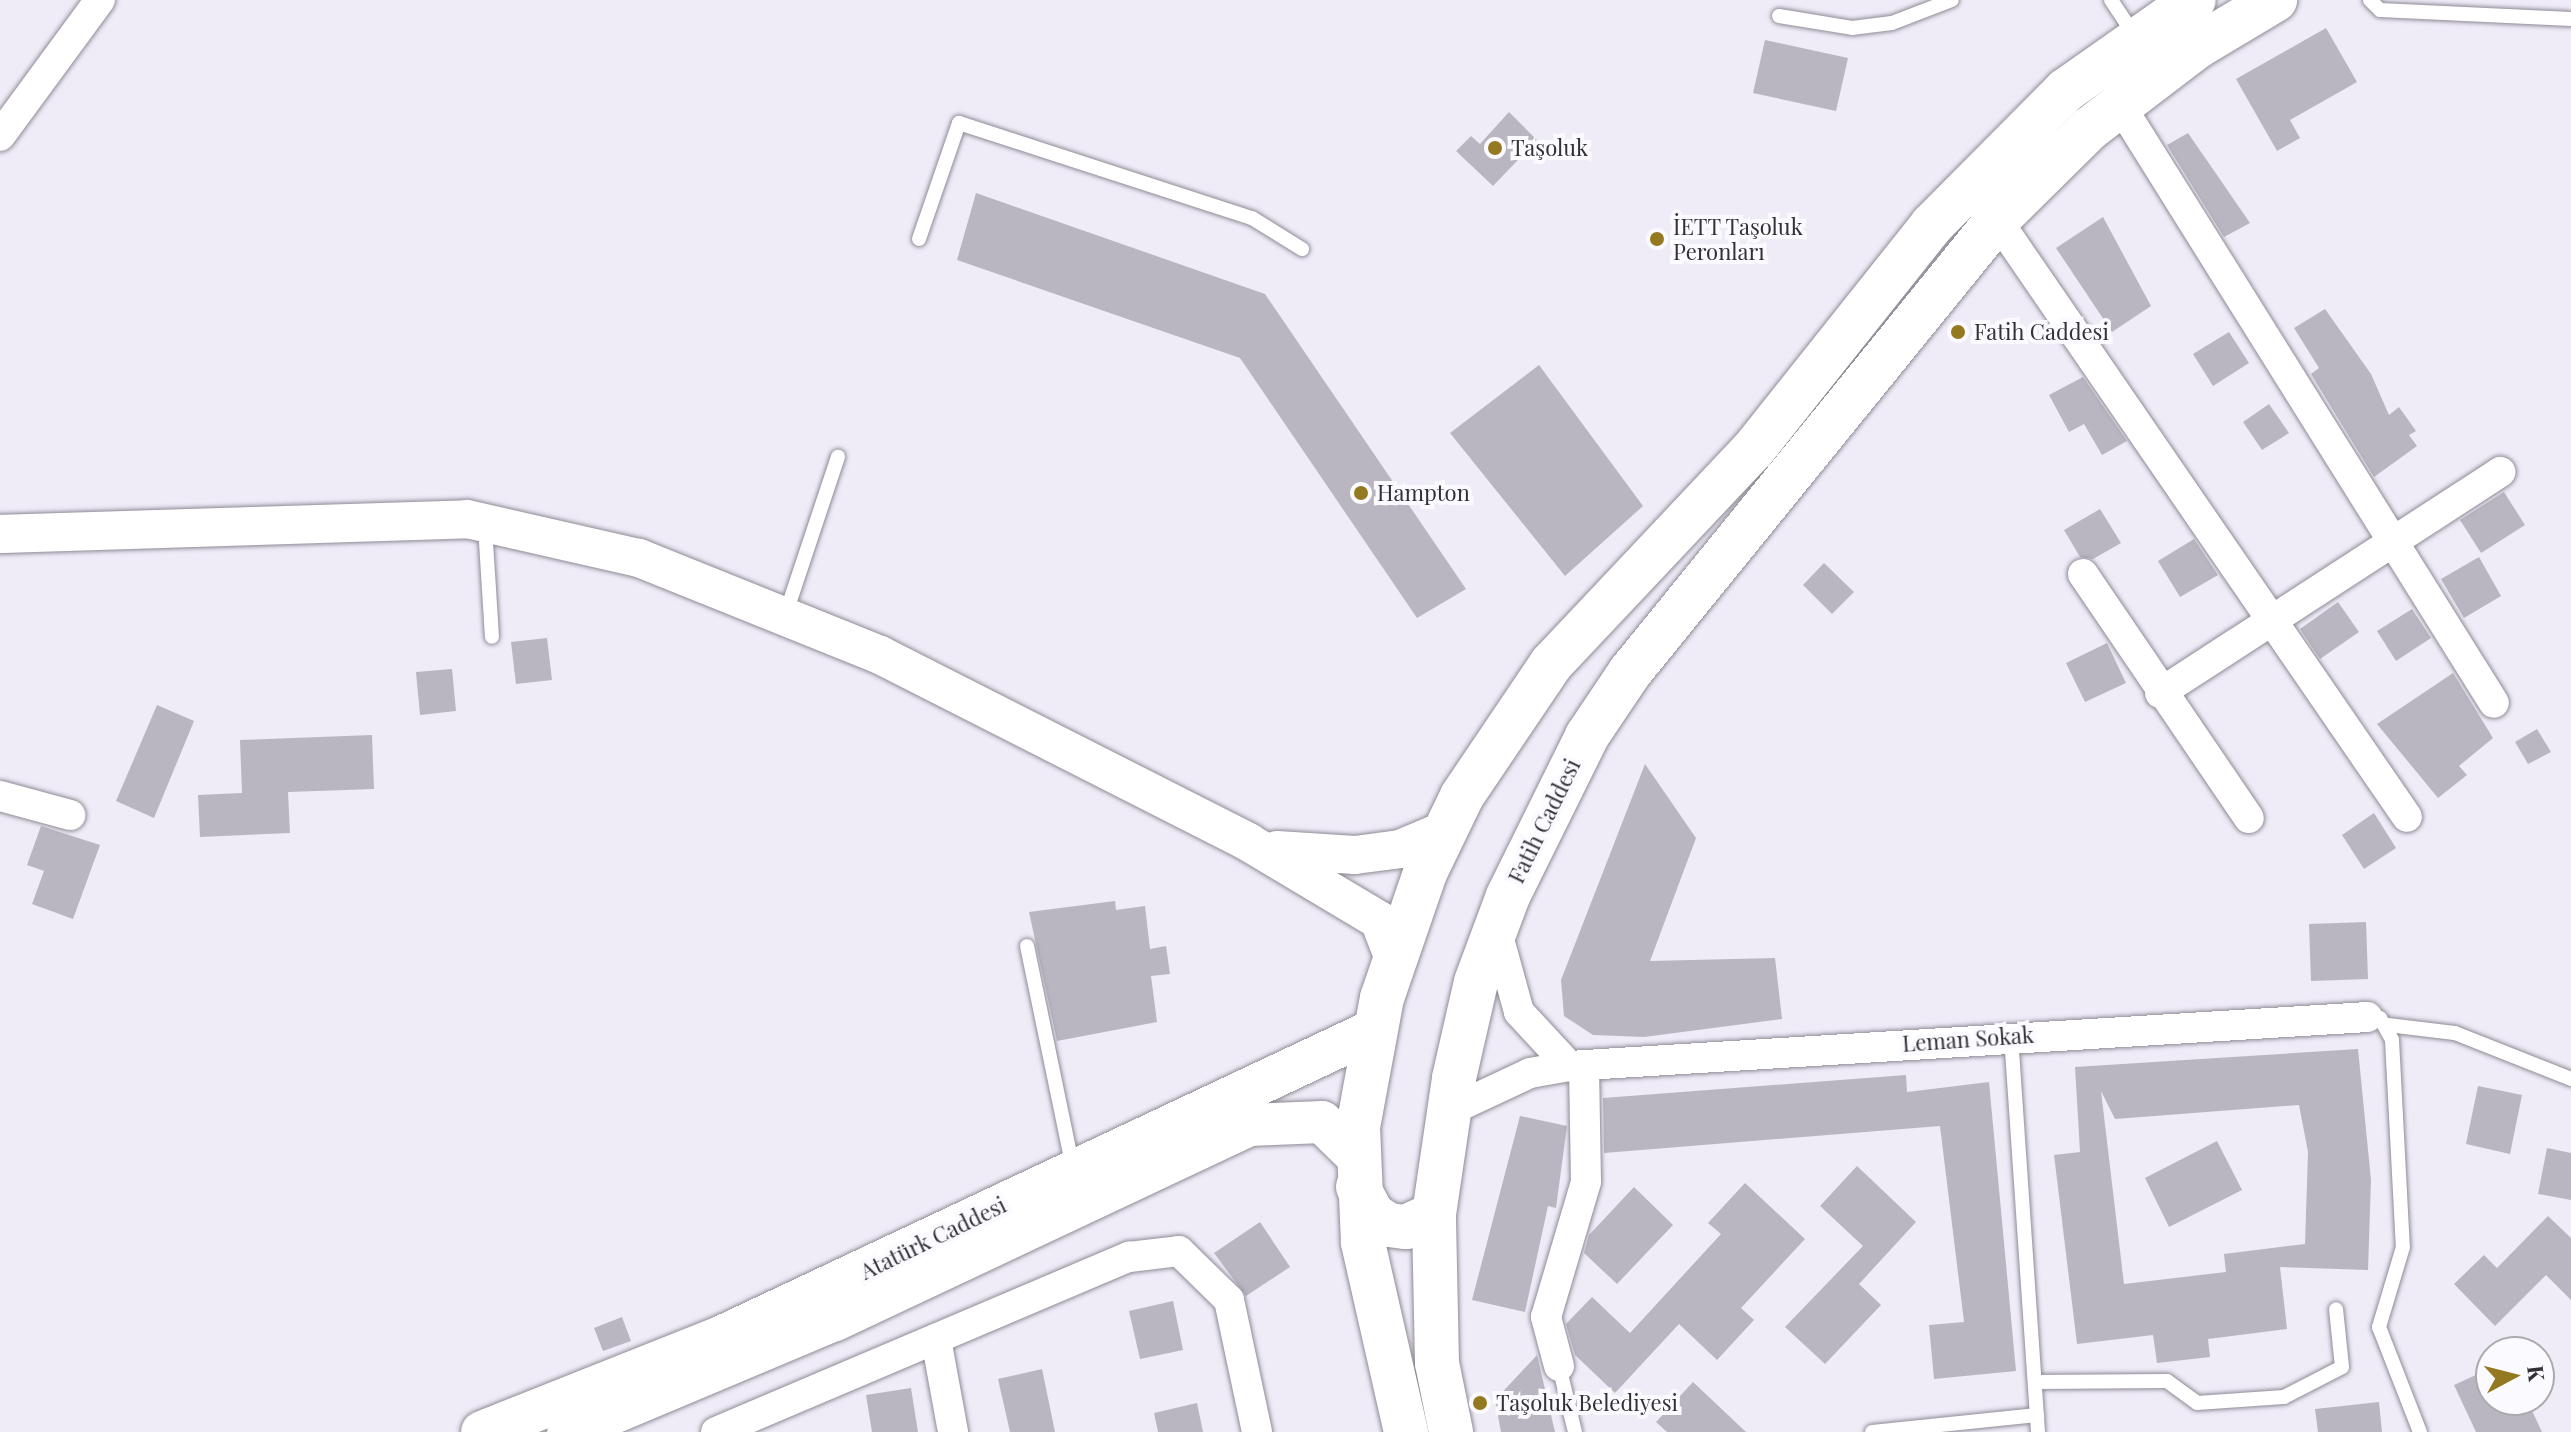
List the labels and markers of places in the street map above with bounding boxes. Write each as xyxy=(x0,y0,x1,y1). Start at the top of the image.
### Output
place label: Taşoluk xyxy=(1511,135,1588,161)
marker: Taşoluk xyxy=(1486,139,1504,157)
place label: İETT Taşoluk Peronları xyxy=(1673,213,1804,264)
marker: İETT Taşoluk Peronları xyxy=(1648,230,1666,248)
place label: Fatih Caddesi xyxy=(1974,319,2109,345)
marker: Fatih Caddesi xyxy=(1949,323,1967,341)
place label: Hampton xyxy=(1377,480,1470,506)
marker: Hampton xyxy=(1352,484,1370,502)
place label: Taşoluk Belediyesi xyxy=(1496,1390,1678,1416)
marker: Taşoluk Belediyesi xyxy=(1471,1394,1489,1412)

